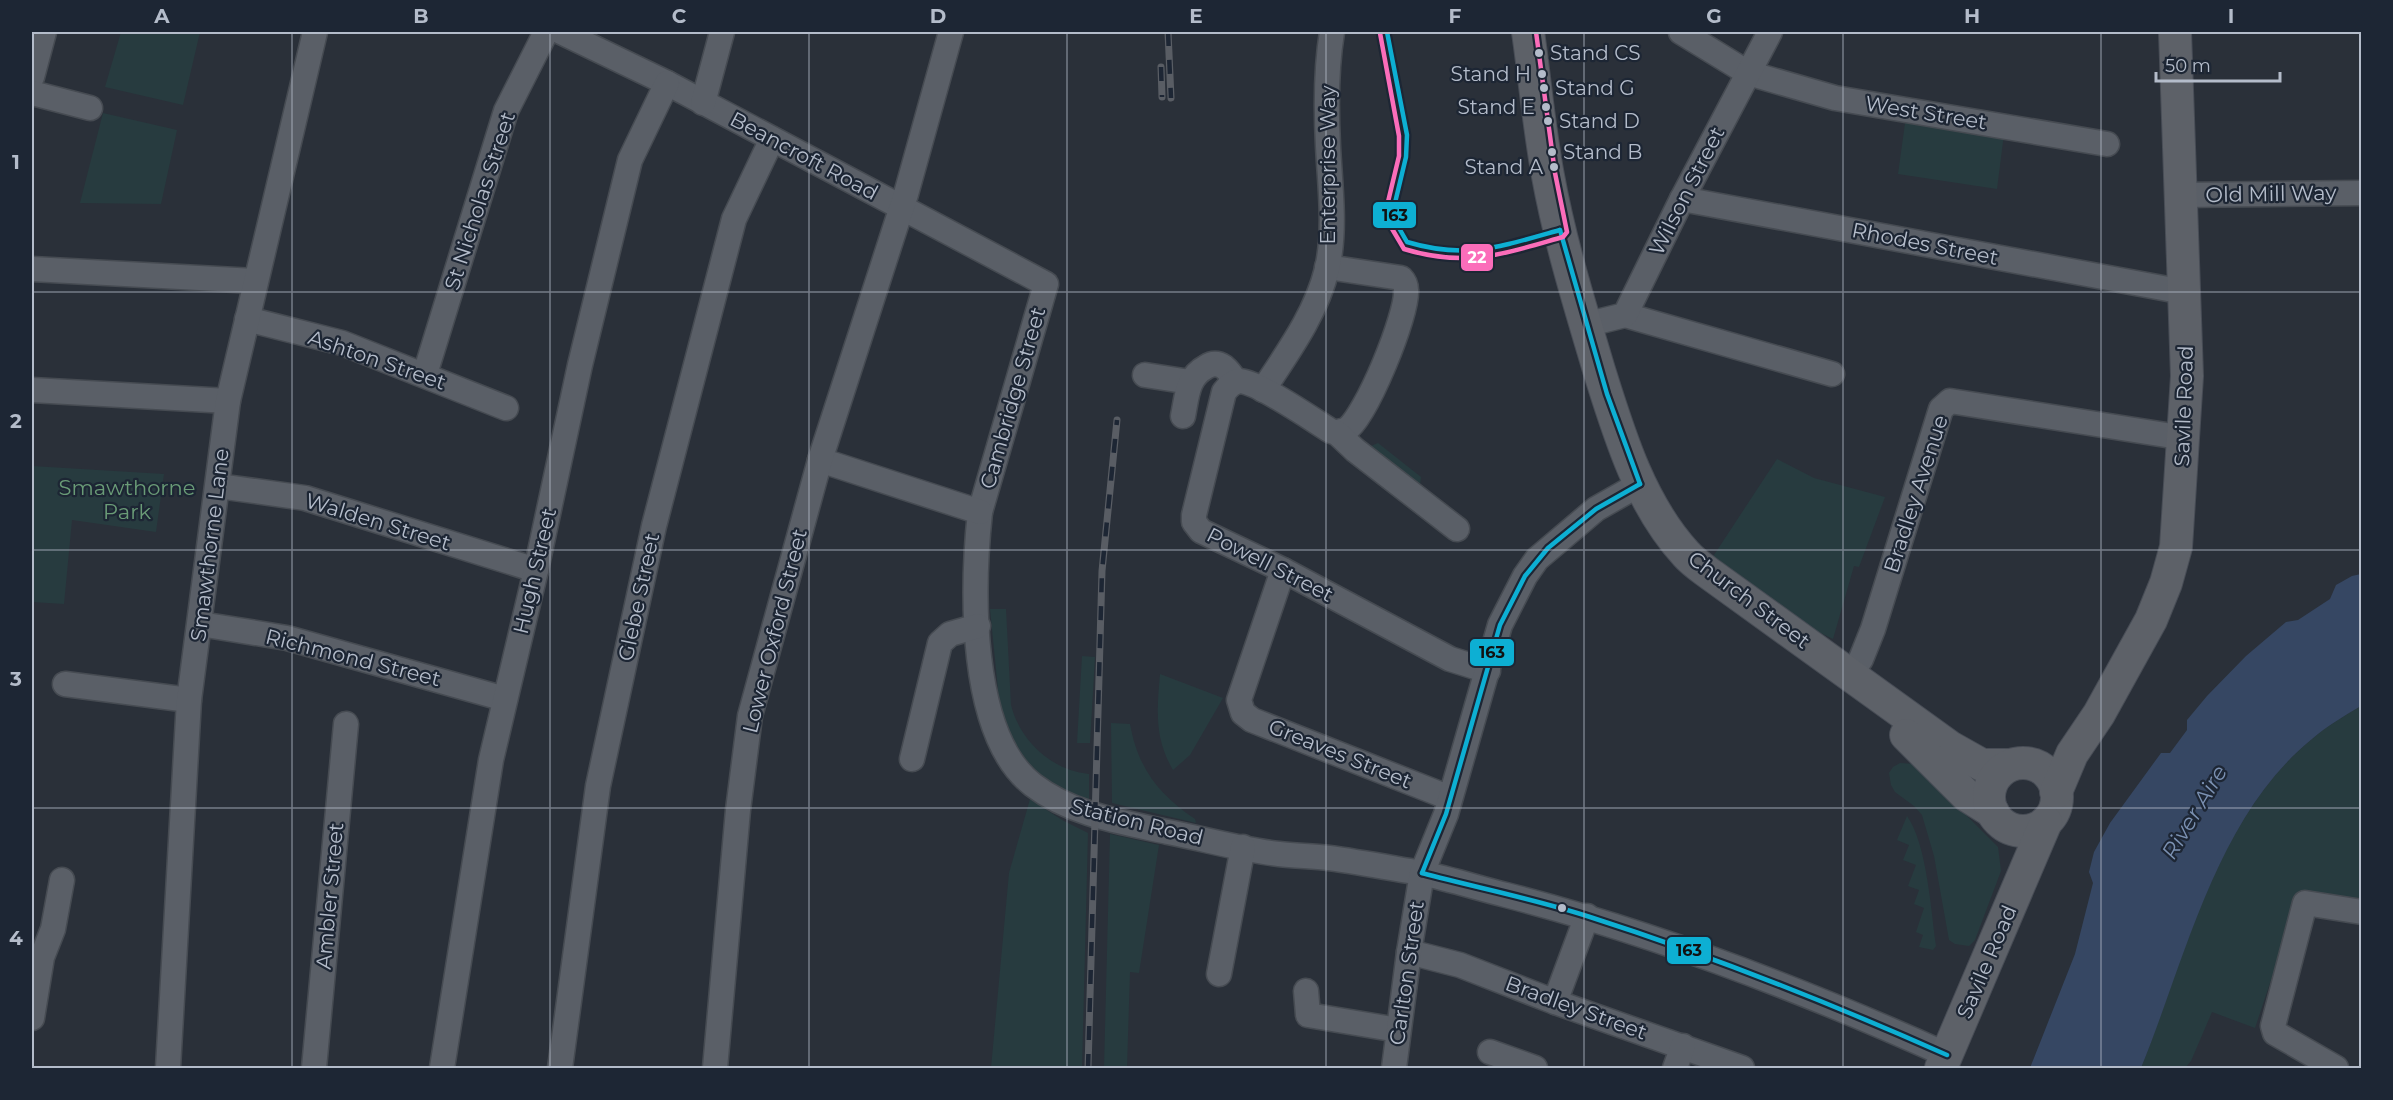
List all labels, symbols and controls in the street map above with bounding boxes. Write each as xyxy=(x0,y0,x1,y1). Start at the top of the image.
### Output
text: A xyxy=(153,4,170,28)
text: B xyxy=(413,4,429,28)
text: C xyxy=(672,4,687,28)
text: D xyxy=(930,4,946,28)
text: E xyxy=(1189,4,1203,28)
text: F xyxy=(1449,4,1462,28)
text: G xyxy=(1706,4,1722,28)
text: H xyxy=(1964,4,1980,28)
text: I xyxy=(2228,4,2234,28)
place label: Stand CS xyxy=(1550,41,1641,65)
scale bar xyxy=(2156,45,2280,83)
marker: Stand CS xyxy=(1533,47,1545,59)
text: 50 m xyxy=(2165,55,2211,77)
place label: Stand H xyxy=(1451,62,1531,86)
marker: Stand H xyxy=(1536,68,1548,80)
place label: Stand G xyxy=(1555,76,1635,100)
marker: Stand G xyxy=(1538,82,1550,94)
street label: Enterprise Way xyxy=(1315,85,1340,245)
street label: West Street xyxy=(1864,91,1989,134)
place label: Stand E xyxy=(1457,95,1535,119)
marker: Stand E xyxy=(1540,101,1552,113)
street label: Beancroft Road xyxy=(726,106,883,205)
street label: St Nicholas Street xyxy=(439,109,520,293)
place label: Stand D xyxy=(1559,109,1640,133)
marker: Stand D xyxy=(1542,115,1554,127)
street label: Wilson Street xyxy=(1643,122,1730,259)
place label: Stand B xyxy=(1563,140,1642,164)
marker: Stand B xyxy=(1546,146,1558,158)
text: 1 xyxy=(12,150,20,174)
place label: Stand A xyxy=(1465,155,1544,179)
marker: Stand A xyxy=(1548,161,1560,173)
street label: Old Mill Way xyxy=(2205,180,2337,207)
line badge: 163 xyxy=(1372,201,1417,229)
text: 163 xyxy=(1382,206,1408,225)
street label: Rhodes Street xyxy=(1850,217,2000,270)
line badge: 22 xyxy=(1460,243,1494,272)
text: 22 xyxy=(1468,248,1486,267)
street label: Cambridge Street xyxy=(975,304,1050,492)
street label: Ashton Street xyxy=(305,324,449,395)
street label: Savile Road xyxy=(2169,345,2198,467)
text: 2 xyxy=(10,409,22,433)
street label: Bradley Avenue xyxy=(1878,412,1953,576)
street label: Smawthorne Lane xyxy=(185,447,234,643)
park label: Smawthorne Park xyxy=(59,475,196,524)
street label: Walden Street xyxy=(303,488,454,555)
street label: Hugh Street xyxy=(508,505,561,636)
street label: Powell Street xyxy=(1203,522,1338,607)
street label: Lower Oxford Street xyxy=(737,526,812,736)
street label: Glebe Street xyxy=(613,530,664,663)
street label: Church Street xyxy=(1683,546,1815,654)
street label: Richmond Street xyxy=(263,624,443,691)
line badge: 163 xyxy=(1469,638,1515,667)
text: 163 xyxy=(1479,643,1505,662)
text: 3 xyxy=(9,667,22,691)
street label: Greaves Street xyxy=(1265,713,1415,794)
water label: River Aire xyxy=(2156,760,2233,864)
street label: Station Road xyxy=(1068,793,1206,850)
street label: Ambler Street xyxy=(311,821,348,970)
street label: Carlton Street xyxy=(1384,899,1429,1047)
street label: Savile Road xyxy=(1951,901,2022,1022)
unlabelled marker xyxy=(1556,902,1568,914)
text: 4 xyxy=(9,926,23,950)
line badge: 163 xyxy=(1666,936,1712,965)
text: 163 xyxy=(1676,941,1702,960)
street label: Bradley Street xyxy=(1502,970,1650,1045)

